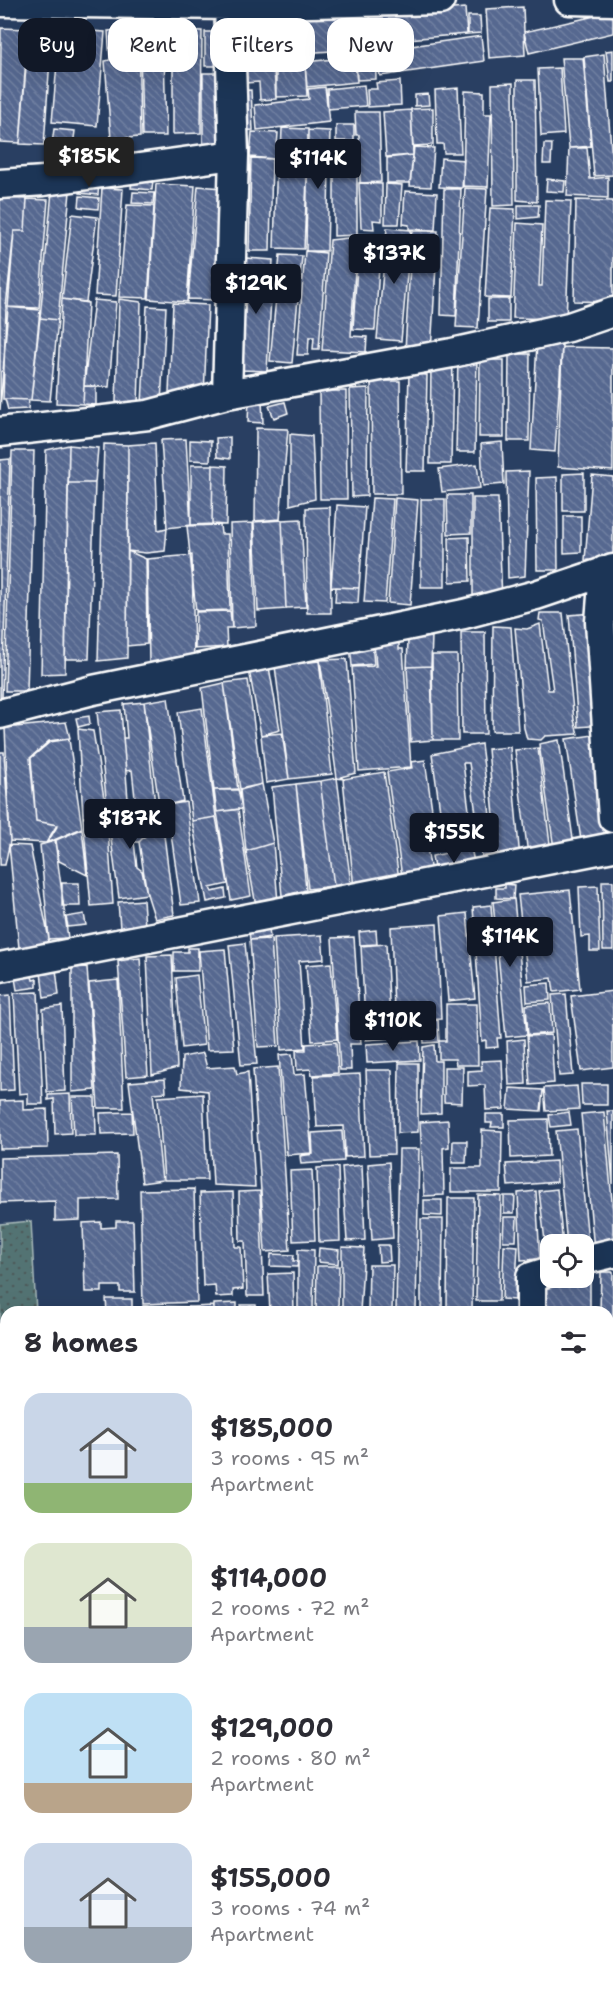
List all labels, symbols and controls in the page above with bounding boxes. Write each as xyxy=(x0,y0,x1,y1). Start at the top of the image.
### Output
chip: Buy xyxy=(18,18,96,72)
chip: Rent xyxy=(108,18,198,72)
chip: Filters xyxy=(210,18,315,72)
chip: New xyxy=(327,18,414,72)
pin: $185K xyxy=(47,137,131,188)
pin: $114K xyxy=(276,139,360,190)
text: $185K xyxy=(58,143,120,169)
text: $114K xyxy=(289,145,347,171)
pin: $137K xyxy=(352,234,436,285)
text: $137K xyxy=(363,240,425,266)
pin: $129K xyxy=(214,264,298,315)
text: $129K xyxy=(225,270,287,296)
pin: $187K xyxy=(88,799,172,850)
text: $187K xyxy=(98,805,162,831)
pin: $155K xyxy=(412,813,496,864)
text: $155K xyxy=(424,819,484,845)
pin: $114K xyxy=(468,917,552,968)
text: $114K xyxy=(481,923,539,949)
pin: $110K xyxy=(351,1001,435,1052)
text: $110K xyxy=(364,1007,422,1033)
map controls xyxy=(540,1234,594,1288)
button: locate xyxy=(540,1234,594,1288)
text: 8 homes xyxy=(24,1325,138,1360)
icon: filters xyxy=(557,1326,590,1359)
text: $185,000 xyxy=(210,1410,333,1445)
icon: home xyxy=(72,1417,144,1489)
text: 3 rooms · 95 m² xyxy=(210,1445,369,1471)
text: Apartment xyxy=(210,1471,314,1497)
text: $114,000 xyxy=(210,1560,327,1595)
icon: home xyxy=(72,1567,144,1639)
text: 2 rooms · 72 m² xyxy=(210,1595,369,1621)
text: Apartment xyxy=(210,1621,314,1647)
text: $129,000 xyxy=(210,1710,334,1745)
icon: home xyxy=(72,1717,144,1789)
text: 2 rooms · 80 m² xyxy=(210,1745,371,1771)
text: Apartment xyxy=(210,1771,314,1797)
text: $155,000 xyxy=(210,1860,331,1895)
icon: home xyxy=(72,1867,144,1939)
text: 3 rooms · 74 m² xyxy=(210,1895,370,1921)
text: Apartment xyxy=(210,1921,314,1947)

